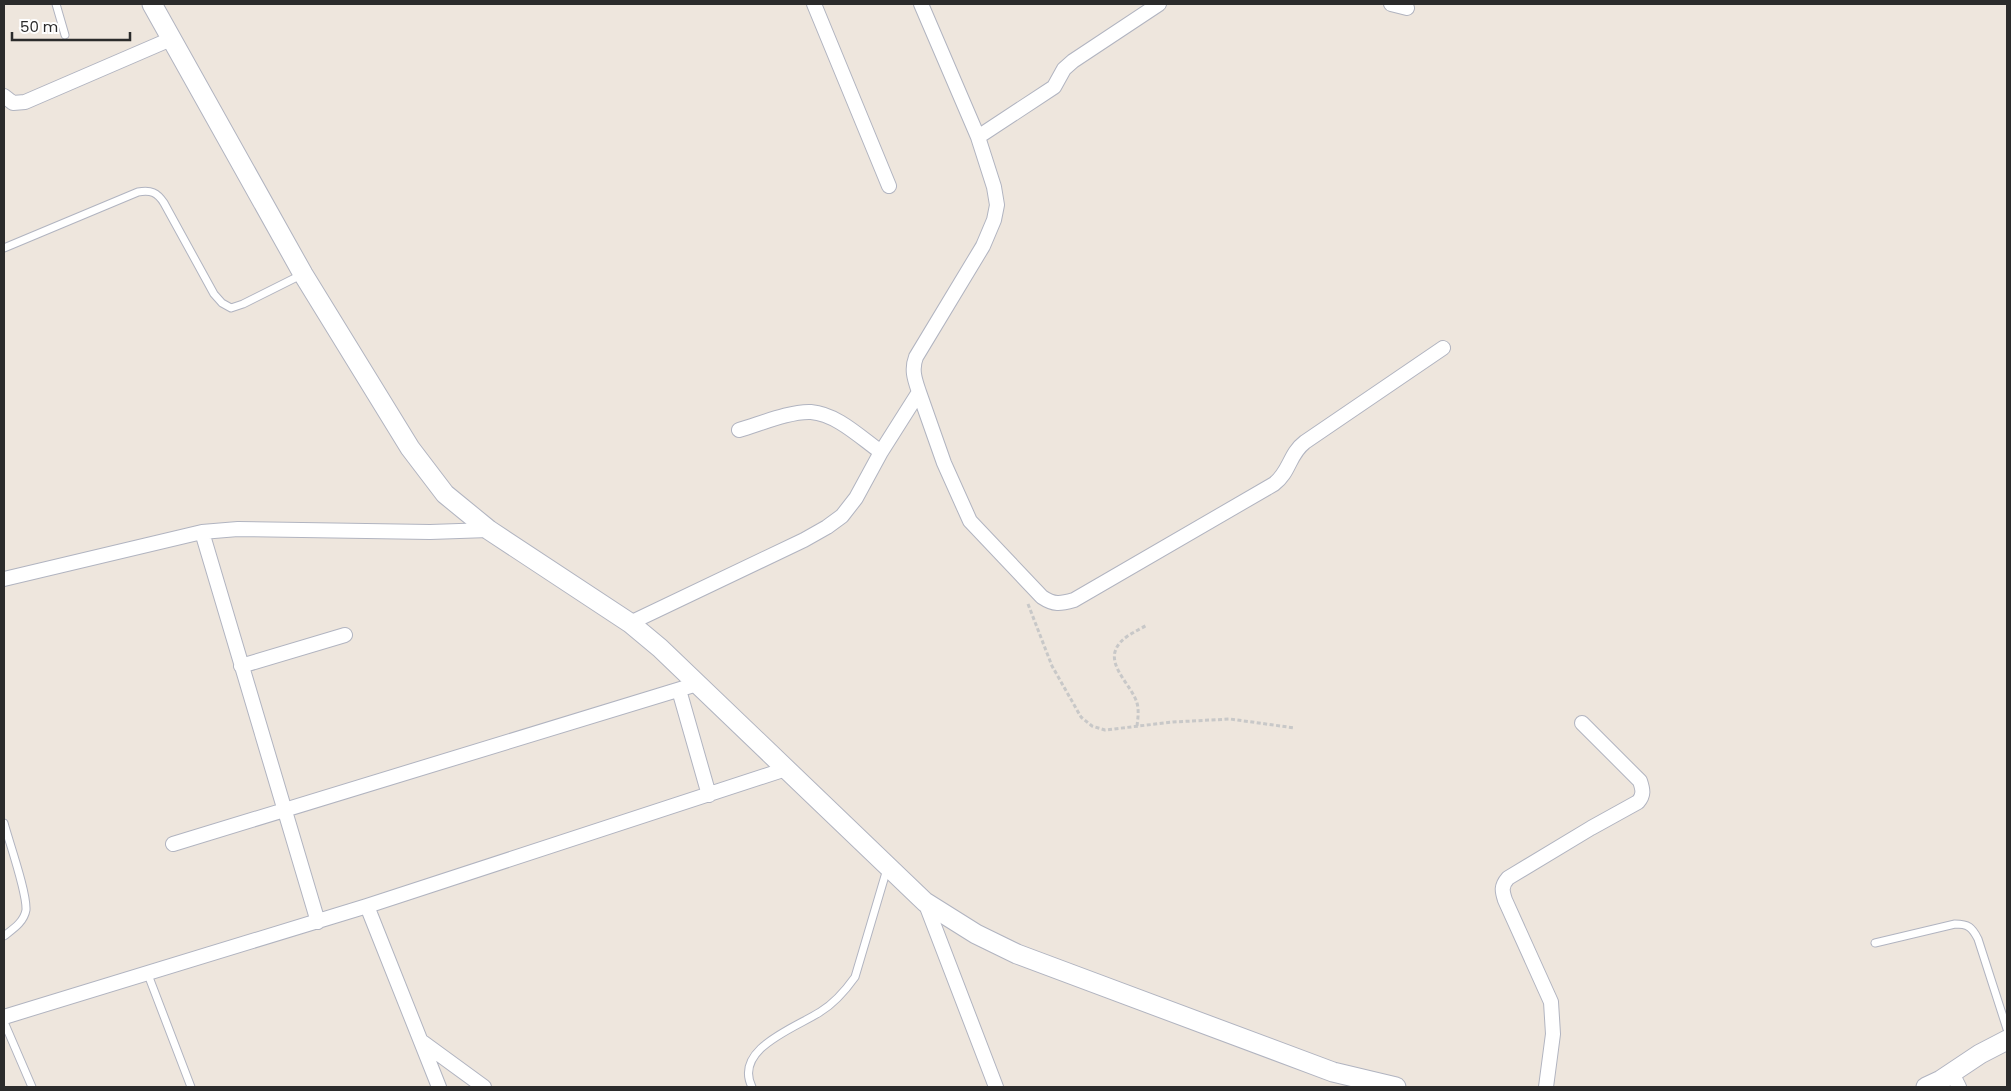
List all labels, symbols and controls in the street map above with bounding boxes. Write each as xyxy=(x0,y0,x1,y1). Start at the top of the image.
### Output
scale bar xyxy=(12,10,130,42)
text: 50 m xyxy=(20,16,58,37)

